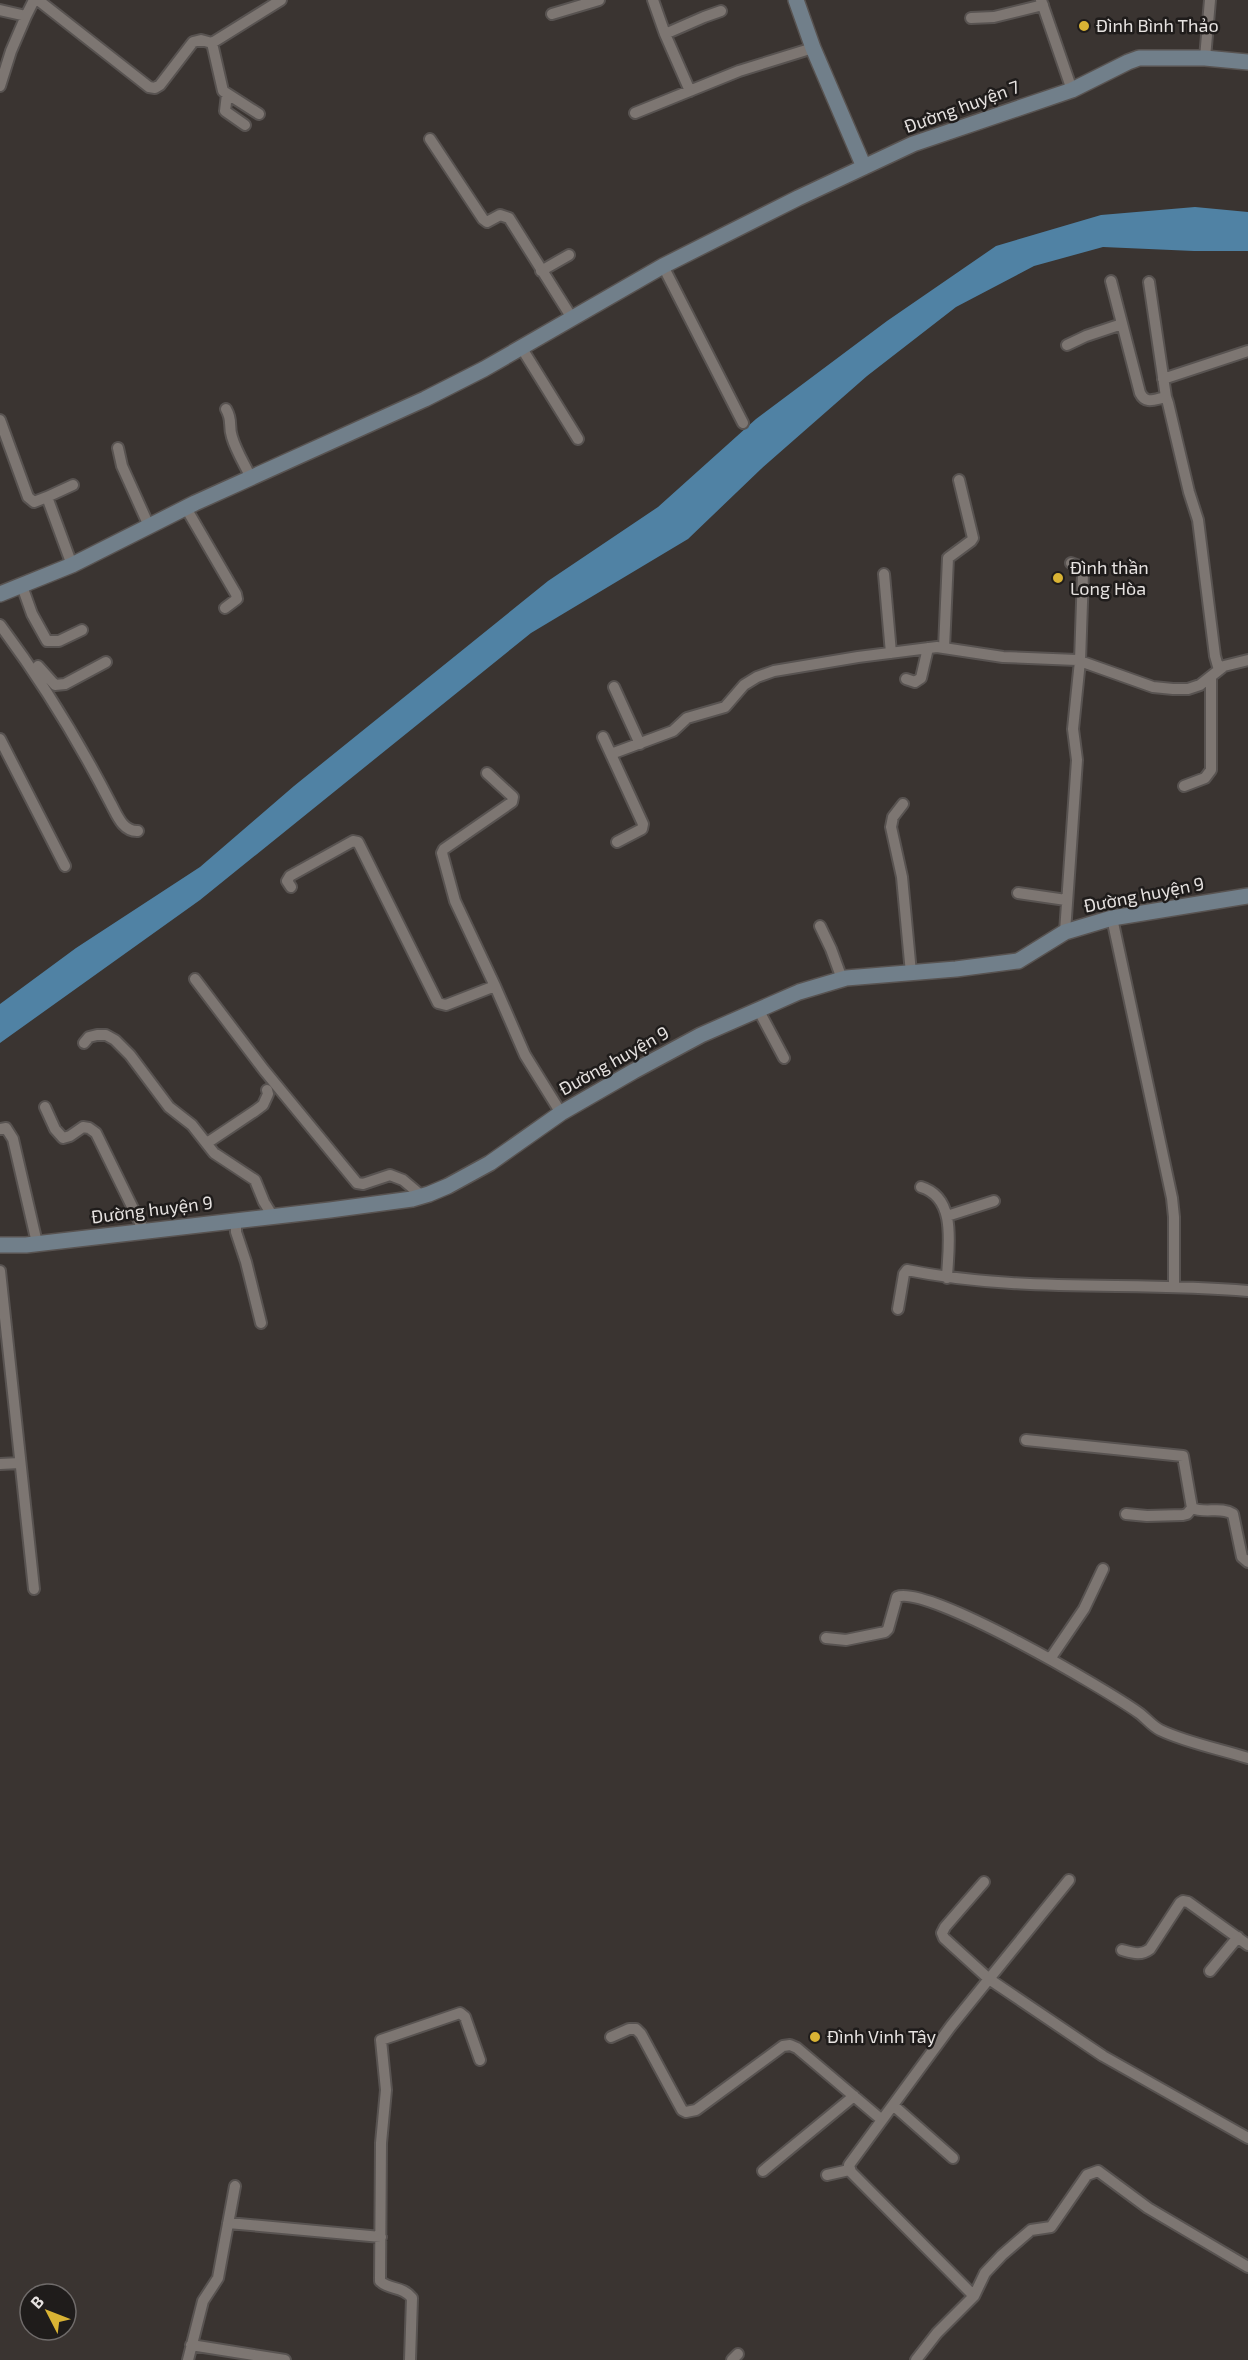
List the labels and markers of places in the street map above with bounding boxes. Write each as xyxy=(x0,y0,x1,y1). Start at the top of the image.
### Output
place label: Đình Bình Thảo xyxy=(1096,14,1219,36)
marker: Đình Bình Thảo xyxy=(1077,19,1091,33)
place label: Đình thần Long Hòa xyxy=(1070,556,1149,599)
marker: Đình thần Long Hòa xyxy=(1051,571,1065,585)
place label: Đình Vinh Tây xyxy=(827,2025,937,2047)
marker: Đình Vinh Tây xyxy=(808,2030,822,2044)

